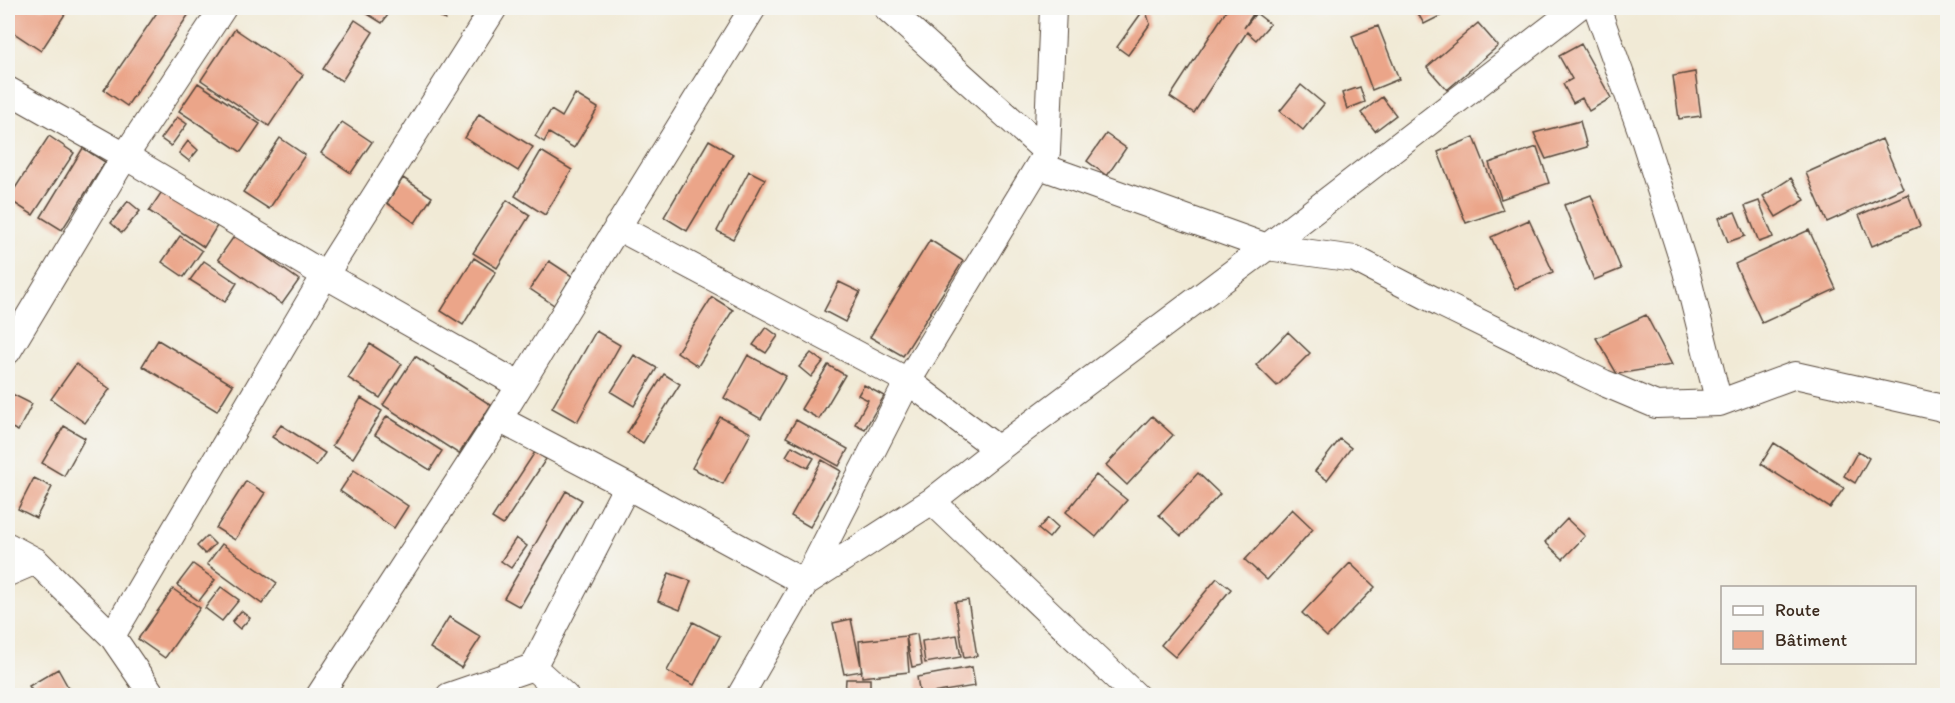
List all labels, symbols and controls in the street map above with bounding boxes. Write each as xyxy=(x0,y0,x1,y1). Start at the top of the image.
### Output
legend xyxy=(1721,586,1916,664)
text: Route xyxy=(1775,599,1820,621)
text: Bâtiment xyxy=(1775,629,1848,651)

